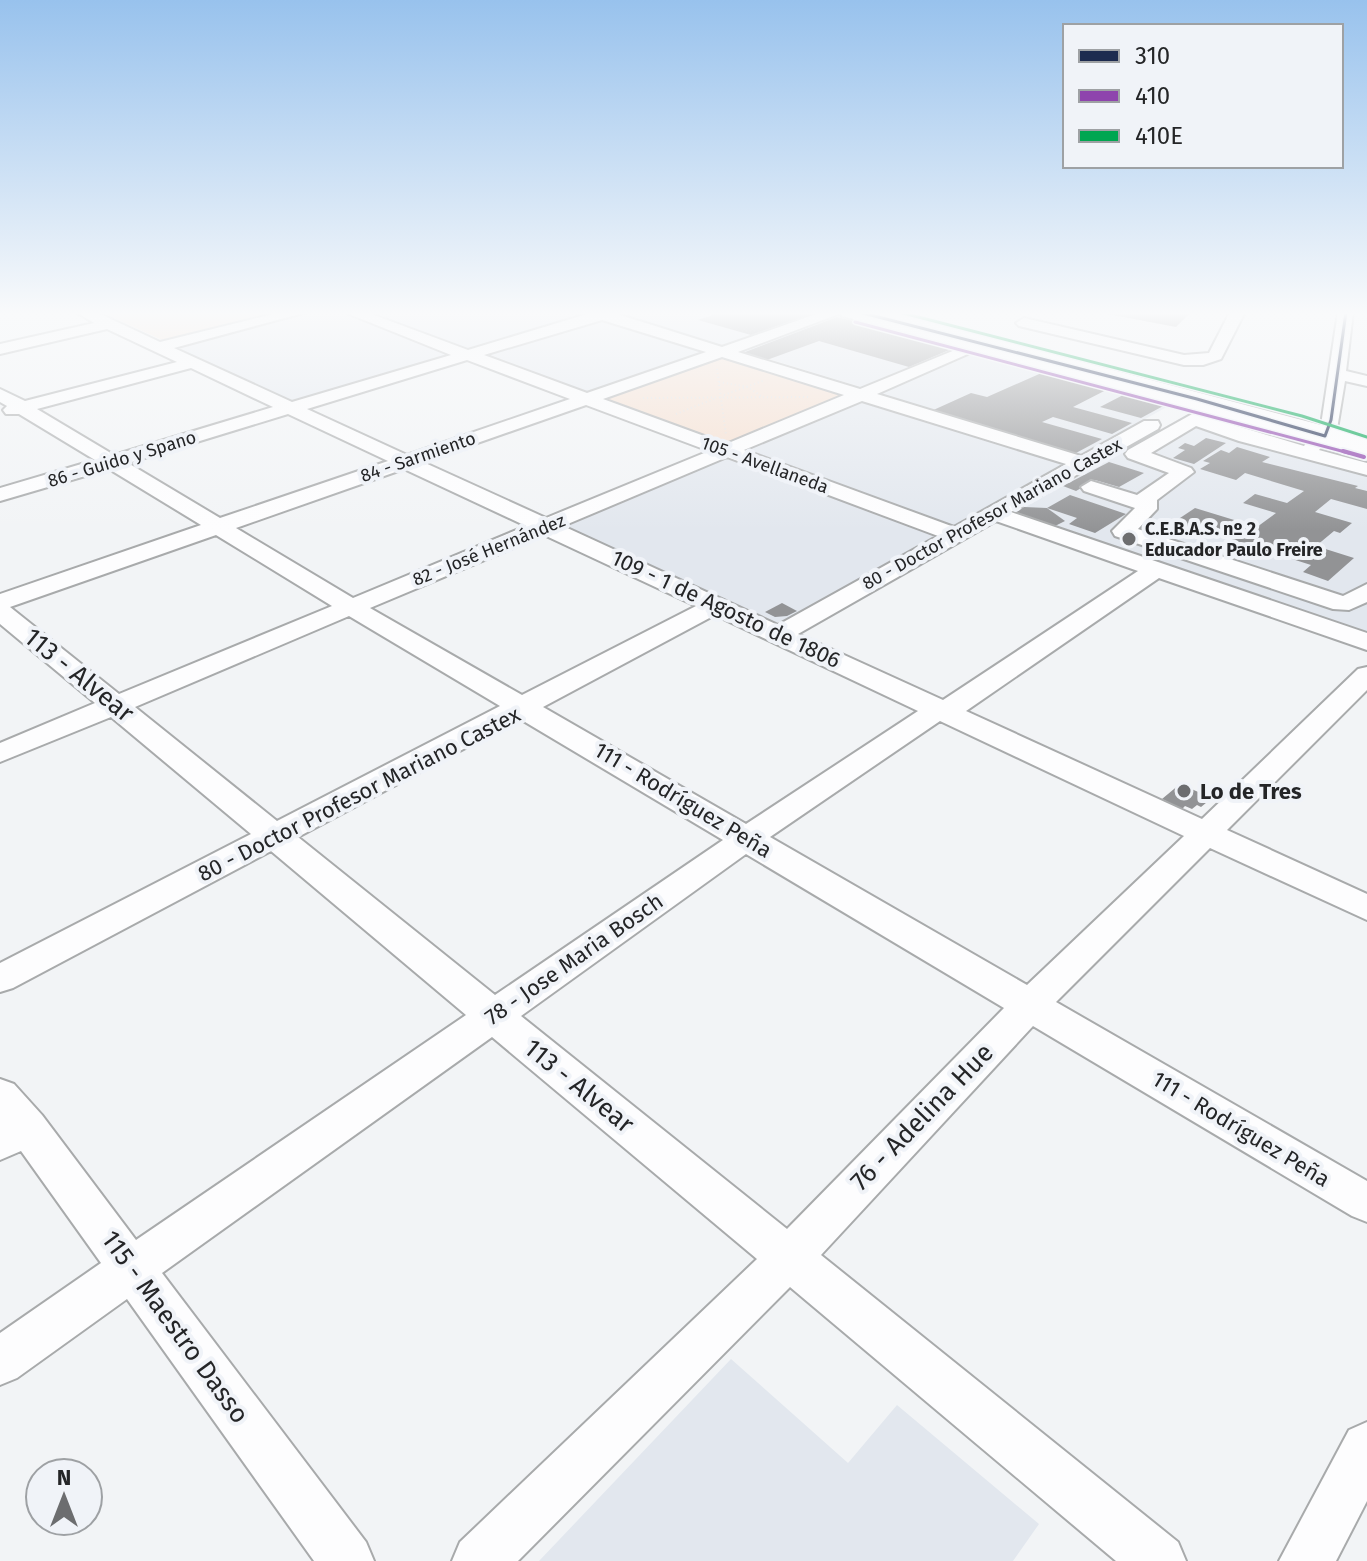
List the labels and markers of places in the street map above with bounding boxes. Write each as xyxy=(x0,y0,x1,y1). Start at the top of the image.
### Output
place label: C.E.B.A.S. nº 2 Educador Paulo Freire xyxy=(1145,518,1323,561)
marker: C.E.B.A.S. nº 2 Educador Paulo Freire xyxy=(1120,530,1138,548)
place label: Lo de Tres xyxy=(1200,778,1302,805)
marker: Lo de Tres xyxy=(1175,782,1193,800)

